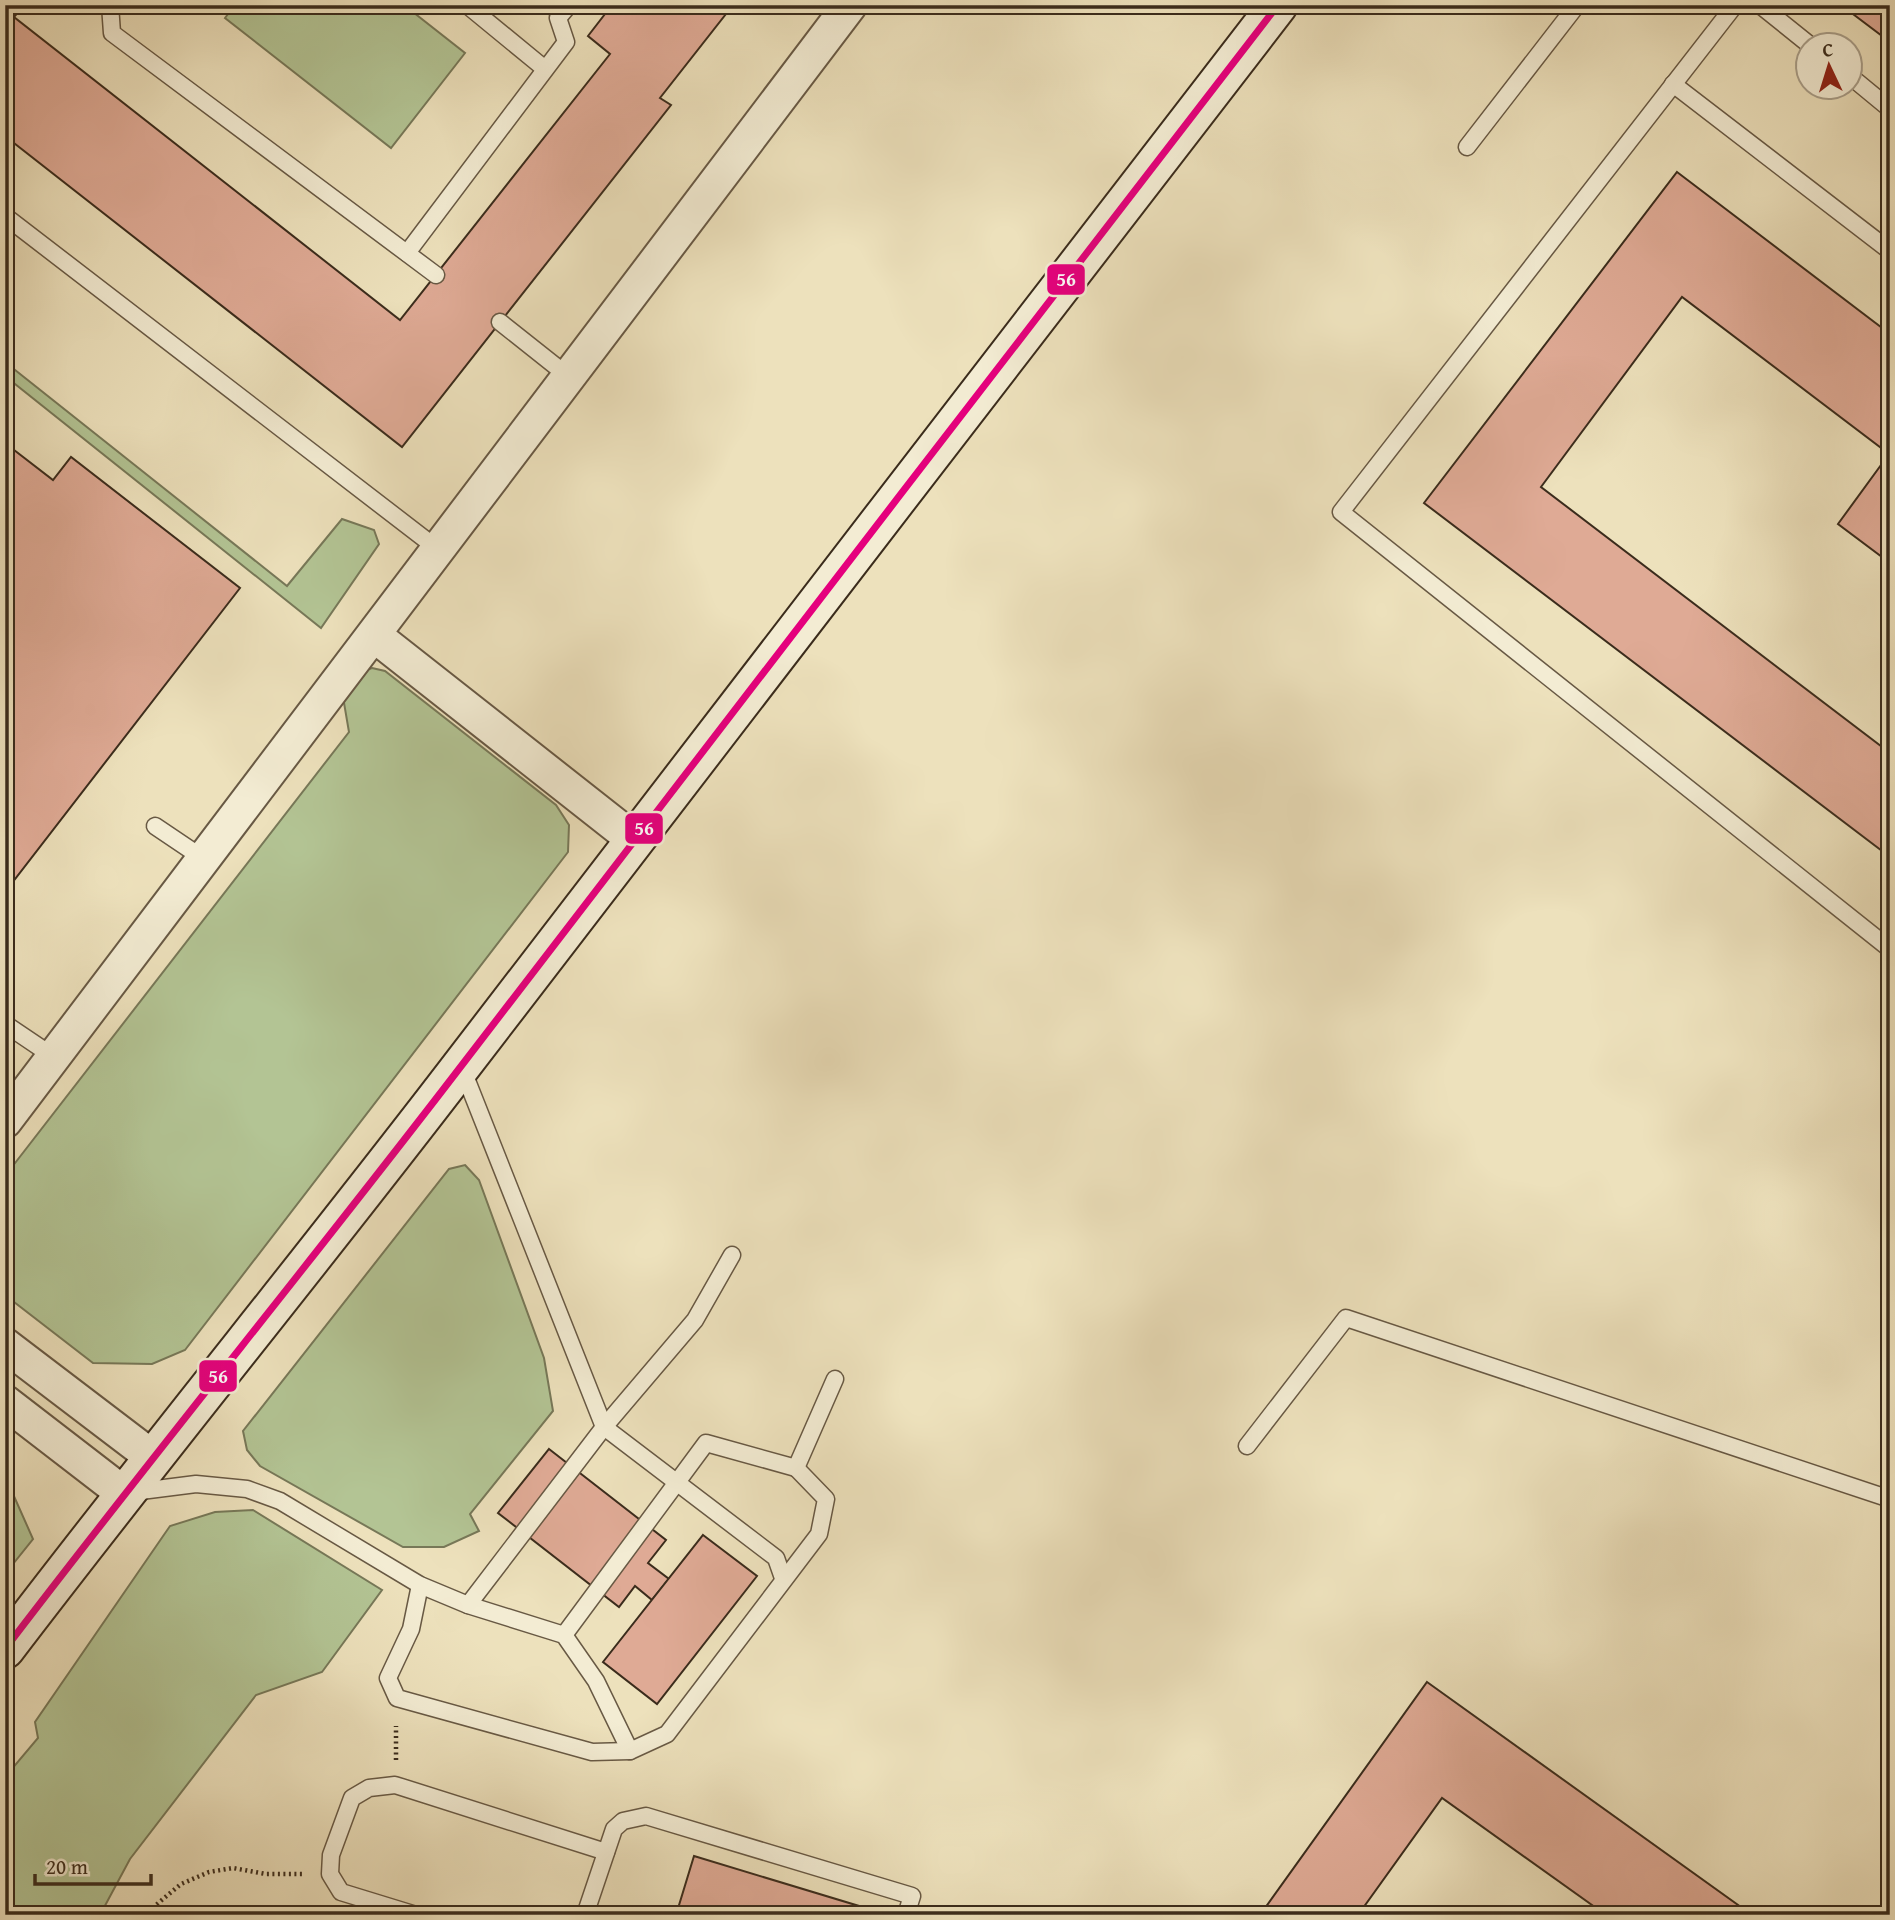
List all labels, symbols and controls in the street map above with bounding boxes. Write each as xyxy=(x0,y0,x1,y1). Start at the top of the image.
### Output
north arrow xyxy=(1794,32,1864,102)
text: С xyxy=(1821,35,1834,63)
line badge: 56 xyxy=(1046,263,1086,296)
text: 56 xyxy=(1056,265,1076,293)
line badge: 56 xyxy=(624,812,664,845)
text: 56 xyxy=(634,814,654,842)
line badge: 56 xyxy=(198,1359,238,1393)
text: 56 xyxy=(208,1362,228,1390)
scale bar xyxy=(35,1843,150,1887)
text: 20 m xyxy=(46,1851,88,1882)

